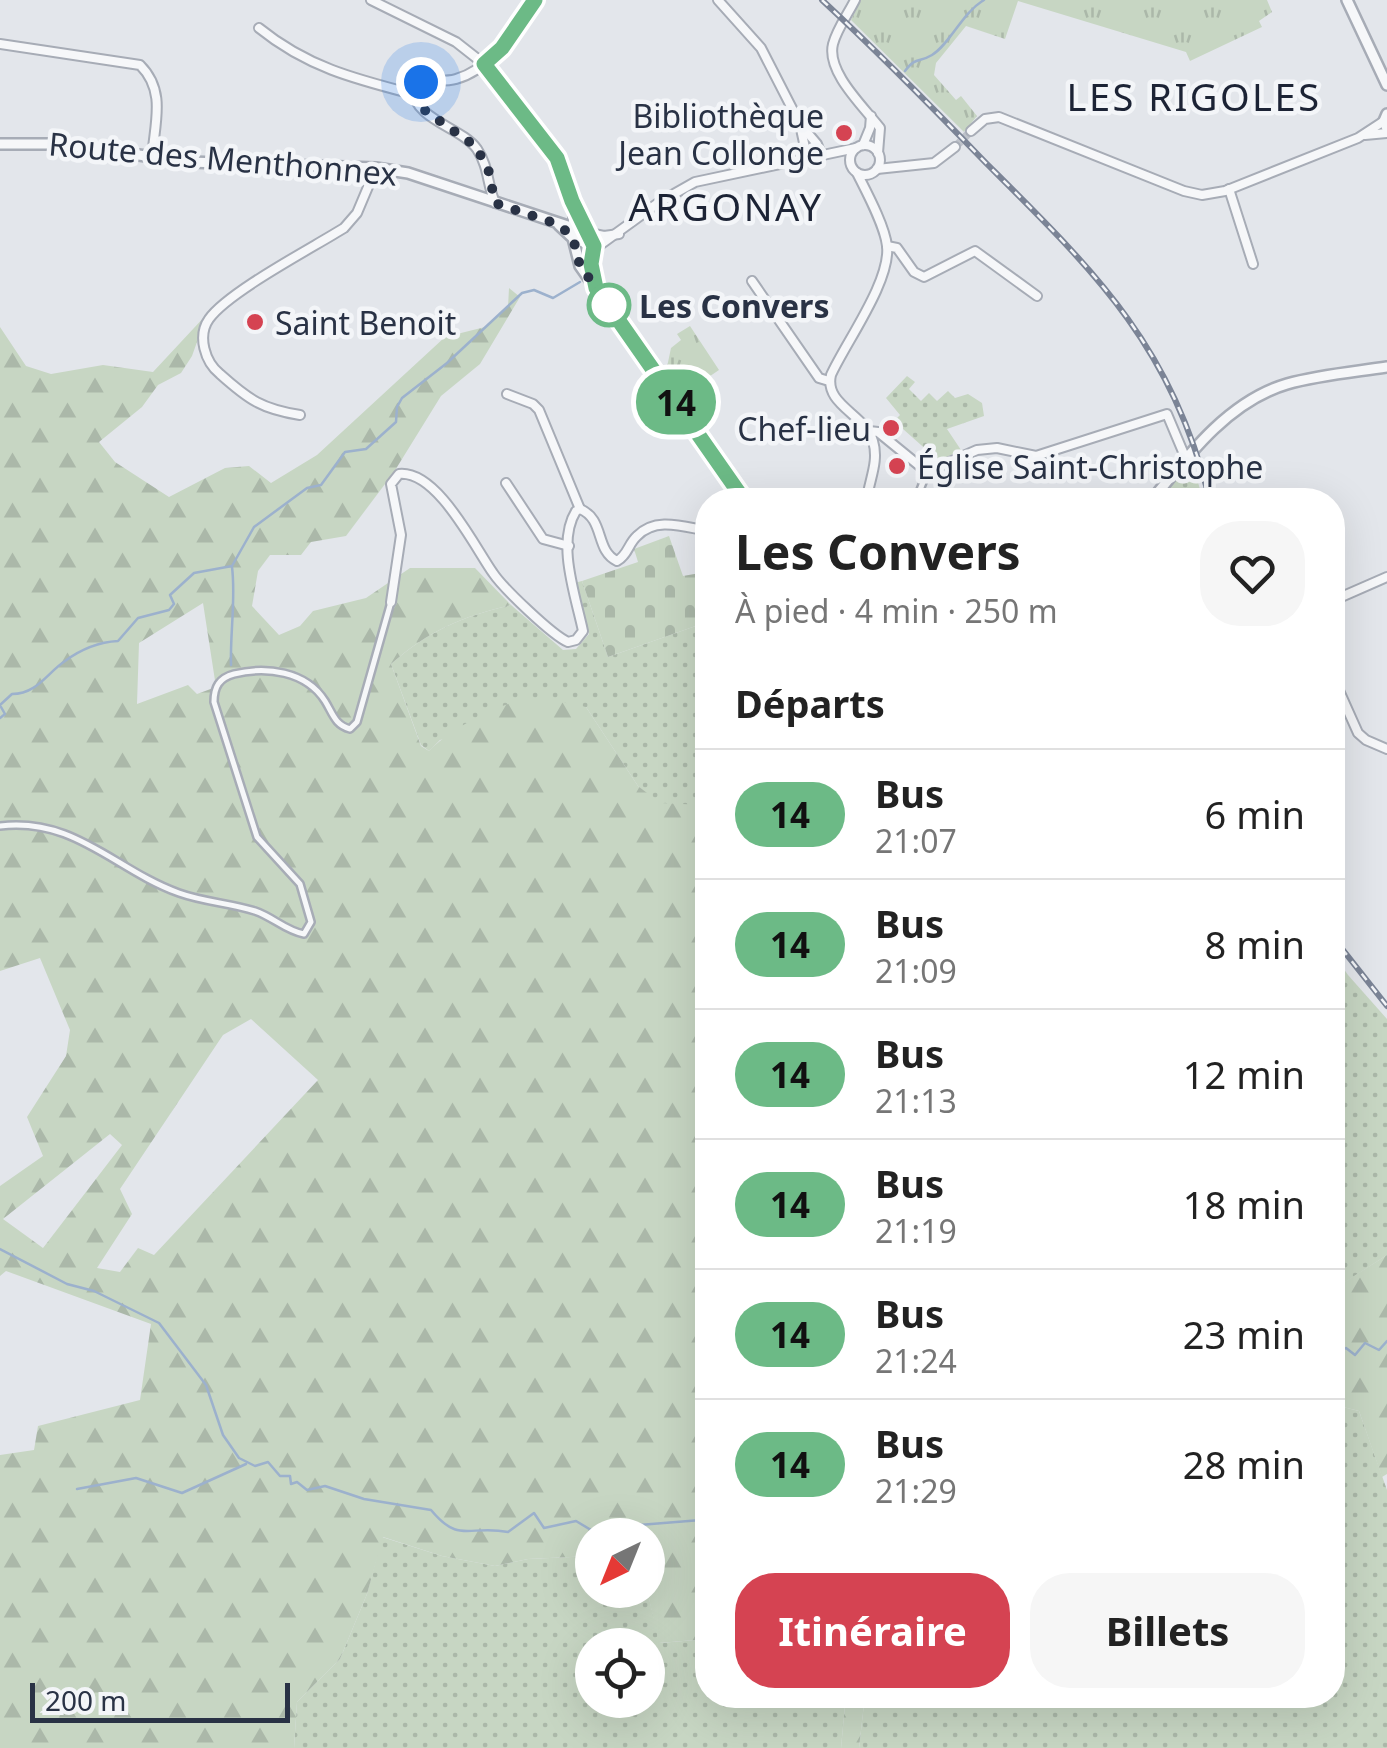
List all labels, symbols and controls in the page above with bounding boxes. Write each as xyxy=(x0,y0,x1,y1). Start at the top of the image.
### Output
your location xyxy=(396,57,446,107)
district label: LES RIGOLES xyxy=(1066,70,1322,122)
place label: Bibliothèque Jean Collonge xyxy=(615,94,824,174)
street label: Route des Menthonnex xyxy=(47,121,399,195)
marker: Bibliothèque Jean Collonge xyxy=(833,122,855,144)
district label: ARGONAY xyxy=(628,180,824,232)
marker: Les Convers xyxy=(588,284,630,326)
place label: Les Convers xyxy=(639,284,829,327)
place label: Saint Benoit xyxy=(275,301,456,344)
marker: Saint Benoit xyxy=(244,311,266,333)
line badge: 14 xyxy=(631,370,721,434)
text: 14 xyxy=(656,379,696,426)
place label: Chef-lieu xyxy=(737,407,871,450)
marker: Chef-lieu xyxy=(880,417,902,439)
place label: Église Saint-Christophe xyxy=(917,445,1263,488)
marker: Église Saint-Christophe xyxy=(886,455,908,477)
text: Les Convers xyxy=(735,519,1021,584)
button: heart xyxy=(1200,521,1305,626)
text: À pied · 4 min · 250 m xyxy=(735,589,1058,632)
text: Départs xyxy=(735,677,885,729)
text: Bus xyxy=(875,767,944,819)
text: 6 min xyxy=(1205,788,1305,840)
text: 14 xyxy=(770,791,810,838)
text: 21:07 xyxy=(875,819,957,862)
text: Bus xyxy=(875,897,944,949)
text: 8 min xyxy=(1205,918,1305,970)
text: 14 xyxy=(770,921,810,968)
text: 21:09 xyxy=(875,949,957,992)
text: Bus xyxy=(875,1027,944,1079)
text: 12 min xyxy=(1183,1048,1305,1100)
text: 14 xyxy=(770,1051,810,1098)
text: 21:13 xyxy=(875,1079,957,1122)
text: Bus xyxy=(875,1157,944,1209)
text: 18 min xyxy=(1183,1178,1305,1230)
text: 14 xyxy=(770,1181,810,1228)
text: 21:19 xyxy=(875,1209,957,1252)
text: Bus xyxy=(875,1287,944,1339)
text: 23 min xyxy=(1183,1308,1305,1360)
text: 14 xyxy=(770,1311,810,1358)
text: 21:24 xyxy=(875,1339,957,1382)
text: Bus xyxy=(875,1417,944,1469)
text: 28 min xyxy=(1183,1438,1305,1490)
text: 14 xyxy=(770,1441,810,1488)
text: 21:29 xyxy=(875,1469,957,1512)
north arrow xyxy=(575,1518,665,1608)
map controls xyxy=(575,1518,665,1718)
button: Itinéraire xyxy=(735,1573,1010,1688)
button: Billets xyxy=(1030,1573,1305,1688)
button: locate xyxy=(575,1628,665,1718)
scale bar xyxy=(30,1678,290,1722)
text: 200 m xyxy=(45,1681,127,1719)

